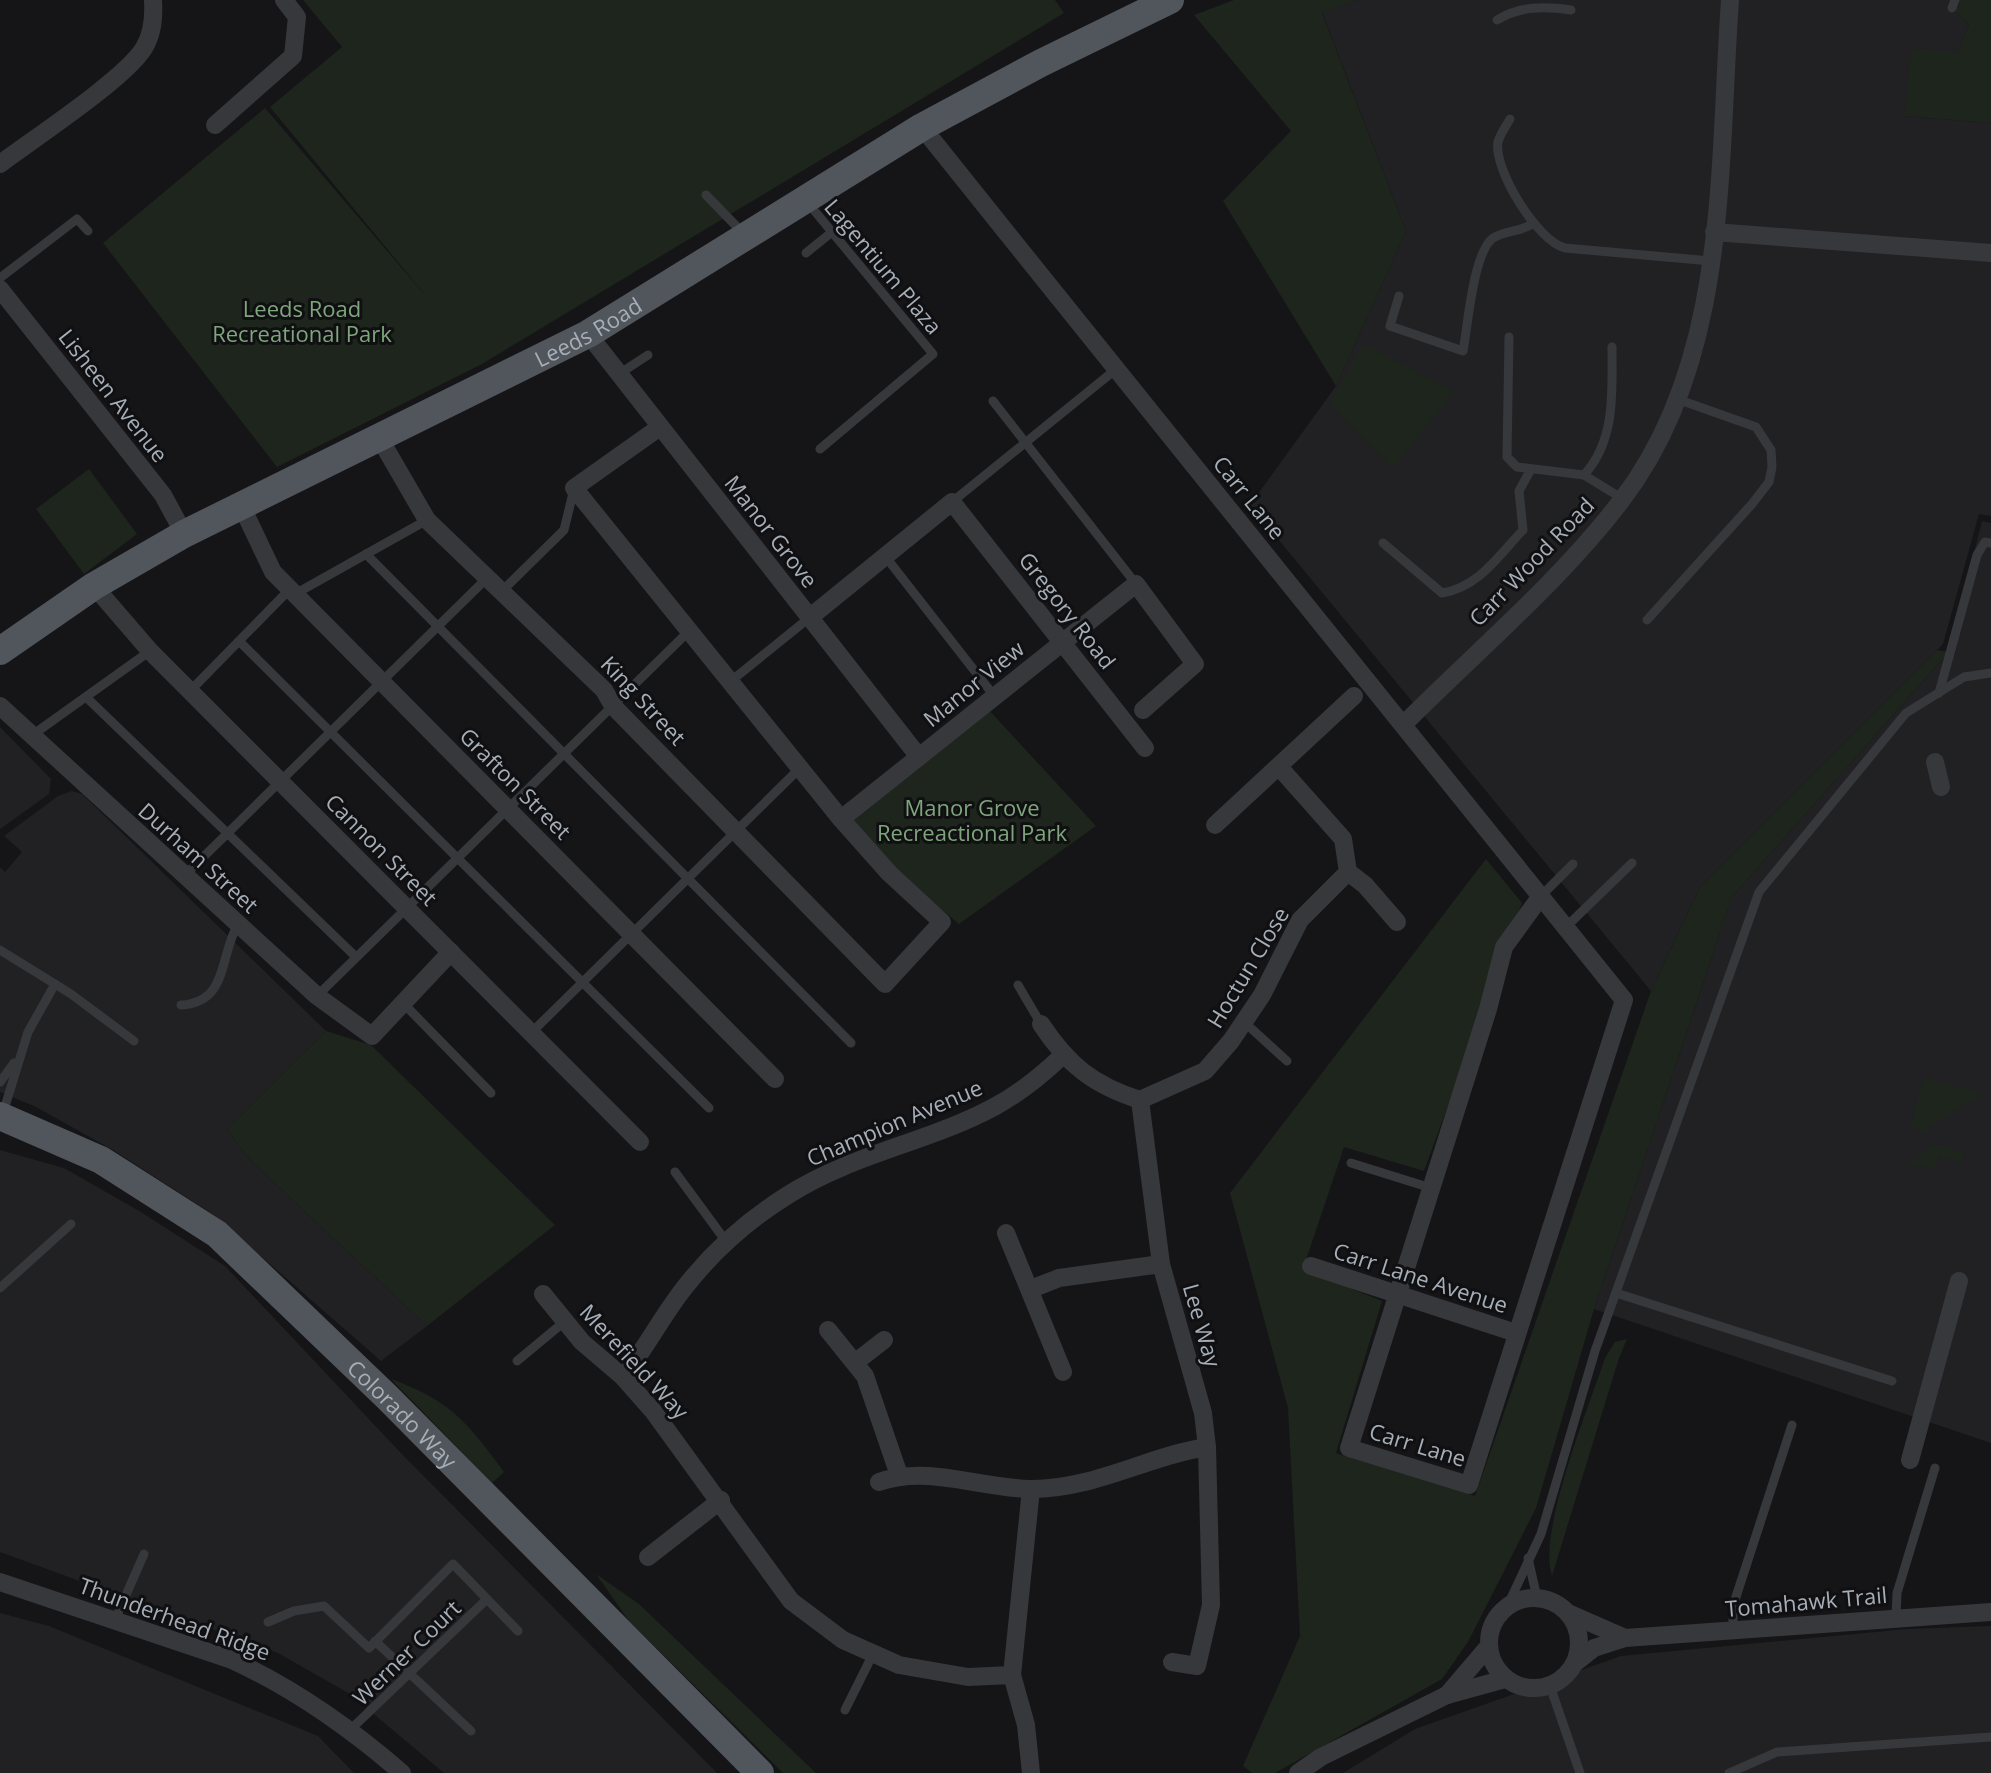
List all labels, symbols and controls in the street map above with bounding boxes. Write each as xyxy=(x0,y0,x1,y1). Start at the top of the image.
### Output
street label: Lagentium Plaza xyxy=(819,192,949,340)
street label: Leeds Road xyxy=(529,290,647,373)
park label: Leeds Road Recreational Park xyxy=(212,293,392,348)
street label: Lisheen Avenue xyxy=(52,322,176,468)
street label: Carr Lane xyxy=(1207,449,1293,545)
street label: Manor Grove xyxy=(719,469,825,593)
street label: Carr Wood Road xyxy=(1462,490,1600,632)
street label: Gregory Road xyxy=(1013,545,1123,675)
street label: Manor View xyxy=(916,633,1030,733)
street label: King Street xyxy=(595,649,693,751)
street label: Grafton Street xyxy=(454,721,578,845)
street label: Cannon Street xyxy=(319,786,445,912)
park label: Manor Grove Recreactional Park xyxy=(877,792,1068,847)
street label: Durham Street xyxy=(133,795,266,919)
street label: Hoctun Close xyxy=(1199,901,1295,1033)
street label: Champion Avenue xyxy=(802,1071,986,1173)
street label: Carr Lane Avenue xyxy=(1330,1235,1512,1319)
street label: Lee Way xyxy=(1177,1280,1229,1371)
street label: Merefield Way xyxy=(574,1297,697,1426)
street label: Colorado Way xyxy=(341,1352,465,1475)
street label: Carr Lane xyxy=(1366,1415,1470,1473)
street label: Thunderhead Ridge xyxy=(75,1569,275,1667)
street label: Tomahawk Trail xyxy=(1724,1579,1888,1623)
street label: Werner Court xyxy=(345,1593,467,1711)

